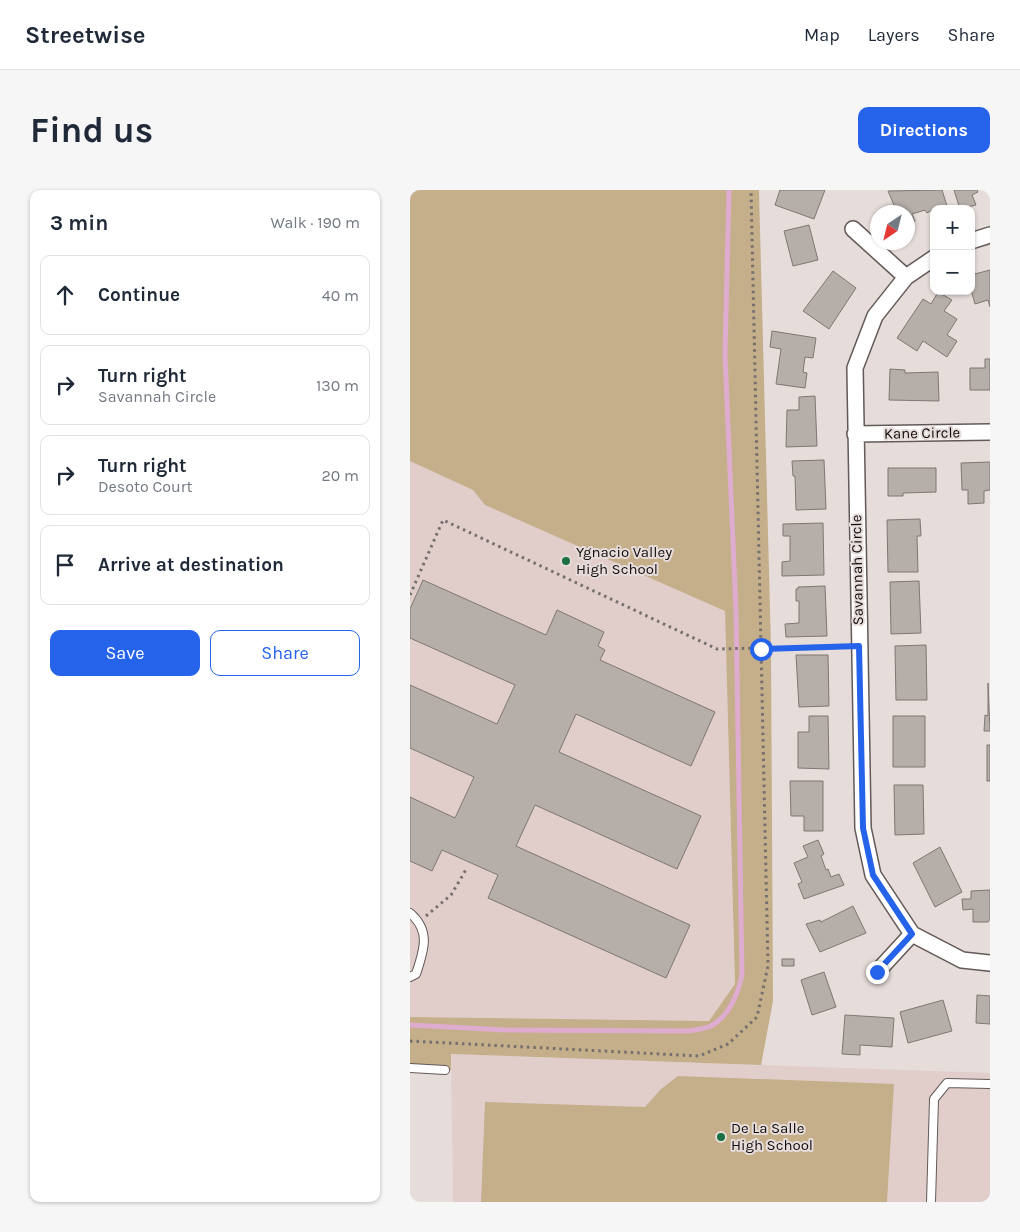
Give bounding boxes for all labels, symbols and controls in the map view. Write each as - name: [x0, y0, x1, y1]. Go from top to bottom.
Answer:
- text: Streetwise: [25, 21, 146, 49]
- text: Map: [804, 24, 840, 46]
- text: Layers: [868, 24, 920, 46]
- text: Share: [948, 24, 995, 46]
- button: Directions: [858, 107, 990, 153]
- text: Find us: [30, 110, 153, 151]
- north arrow: [870, 205, 915, 250]
- map controls: [930, 205, 975, 295]
- button: +: [930, 205, 975, 250]
- text: 3 min: [50, 211, 108, 235]
- text: Walk · 190 m: [271, 213, 360, 232]
- button: −: [930, 250, 975, 295]
- icon: ahead: [51, 281, 79, 309]
- text: Continue: [98, 284, 180, 306]
- text: 40 m: [322, 286, 359, 305]
- text: Turn right: [98, 365, 187, 387]
- icon: right: [51, 371, 79, 399]
- text: 130 m: [316, 376, 359, 395]
- text: Savannah Circle: [98, 387, 216, 406]
- street label: Kane Circle: [884, 423, 960, 443]
- text: Turn right: [98, 455, 187, 477]
- icon: right: [51, 461, 79, 489]
- text: 20 m: [321, 466, 359, 485]
- text: Desoto Court: [98, 477, 193, 496]
- street label: Savannah Circle: [847, 514, 867, 626]
- place label: Ygnacio Valley High School: [576, 543, 672, 578]
- icon: arrive: [51, 551, 79, 579]
- text: Arrive at destination: [98, 554, 284, 576]
- marker: Ygnacio Valley High School: [560, 555, 572, 567]
- button: Save: [50, 630, 200, 676]
- button: Share: [210, 630, 360, 676]
- route start: [750, 638, 773, 661]
- route end: [866, 961, 889, 984]
- place label: De La Salle High School: [731, 1119, 813, 1154]
- marker: De La Salle High School: [715, 1131, 727, 1143]

